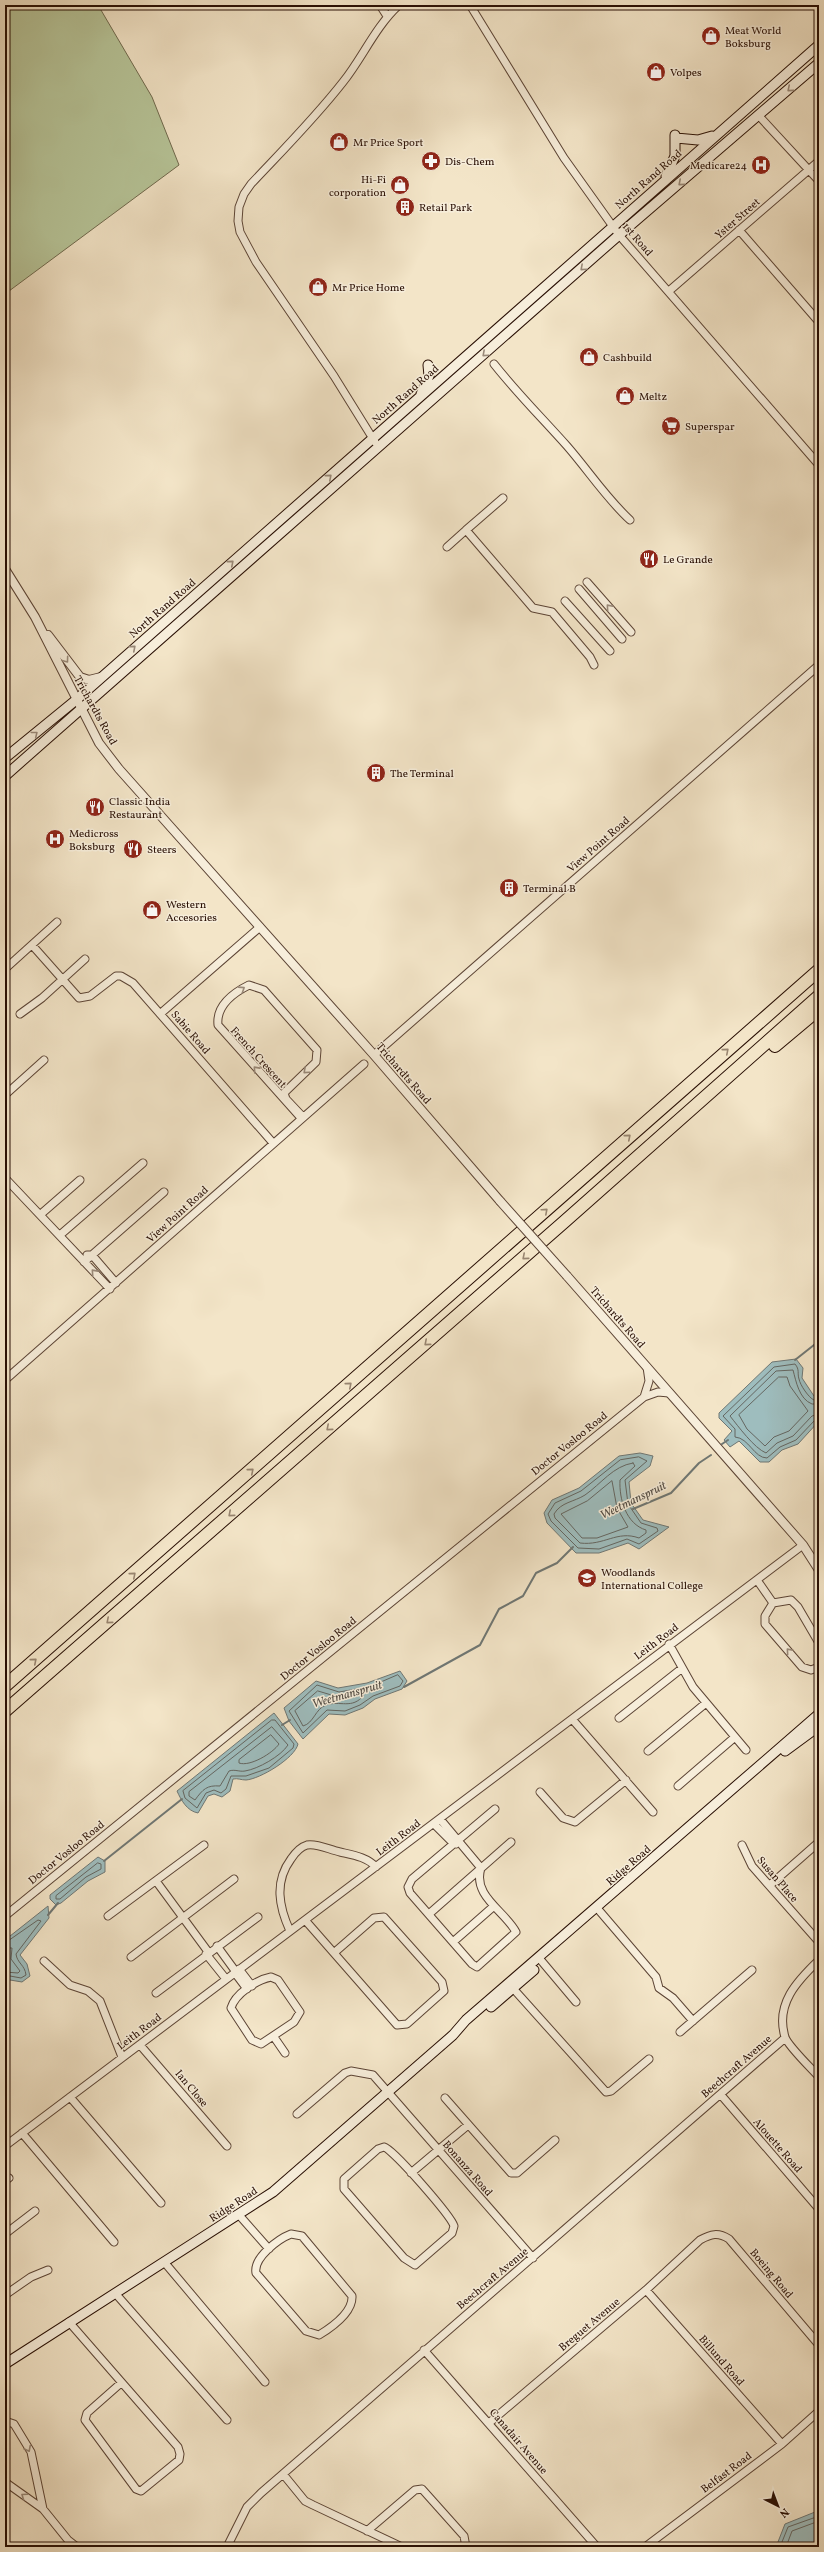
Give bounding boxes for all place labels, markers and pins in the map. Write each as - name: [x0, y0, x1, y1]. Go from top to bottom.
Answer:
- place label: Meat World Boksburg: [725, 24, 781, 52]
- shop icon: Meat World Boksburg: [700, 25, 722, 47]
- shop icon: Volpes: [645, 61, 667, 83]
- place label: Volpes: [670, 66, 702, 81]
- shop icon: Mr Price Sport: [328, 131, 350, 153]
- place label: Mr Price Sport: [353, 136, 424, 151]
- pharmacy icon: Dis-Chem: [420, 150, 442, 172]
- hospital icon: Medicare24: [750, 154, 772, 176]
- place label: Dis-Chem: [445, 155, 495, 170]
- place label: Medicare24: [690, 159, 747, 174]
- place label: Hi-Fi corporation: [329, 173, 386, 201]
- shop icon: Hi-Fi corporation: [389, 174, 411, 196]
- building icon: Retail Park: [394, 196, 416, 218]
- place label: Retail Park: [419, 201, 472, 216]
- shop icon: Mr Price Home: [307, 276, 329, 298]
- place label: Mr Price Home: [332, 281, 405, 296]
- shop icon: Cashbuild: [578, 346, 600, 368]
- place label: Cashbuild: [603, 351, 652, 366]
- shop icon: Meltz: [614, 385, 636, 407]
- place label: Meltz: [639, 390, 667, 405]
- supermarket icon: Superspar: [660, 415, 682, 437]
- place label: Superspar: [685, 420, 735, 435]
- restaurant icon: Le Grande: [638, 548, 660, 570]
- place label: Le Grande: [663, 553, 713, 568]
- building icon: The Terminal: [365, 762, 387, 784]
- place label: The Terminal: [390, 767, 454, 782]
- place label: Classic India Restaurant: [109, 795, 171, 823]
- restaurant icon: Classic India Restaurant: [84, 796, 106, 818]
- place label: Medicross Boksburg: [69, 827, 119, 855]
- hospital icon: Medicross Boksburg: [44, 828, 66, 850]
- restaurant icon: Steers: [122, 838, 144, 860]
- place label: Steers: [147, 843, 177, 858]
- building icon: Terminal B: [498, 877, 520, 899]
- place label: Terminal B: [523, 882, 576, 897]
- place label: Western Accesories: [166, 898, 217, 926]
- shop icon: Western Accesories: [141, 899, 163, 921]
- place label: Woodlands International College: [601, 1566, 703, 1594]
- school or university icon: Woodlands International College: [576, 1567, 598, 1589]

